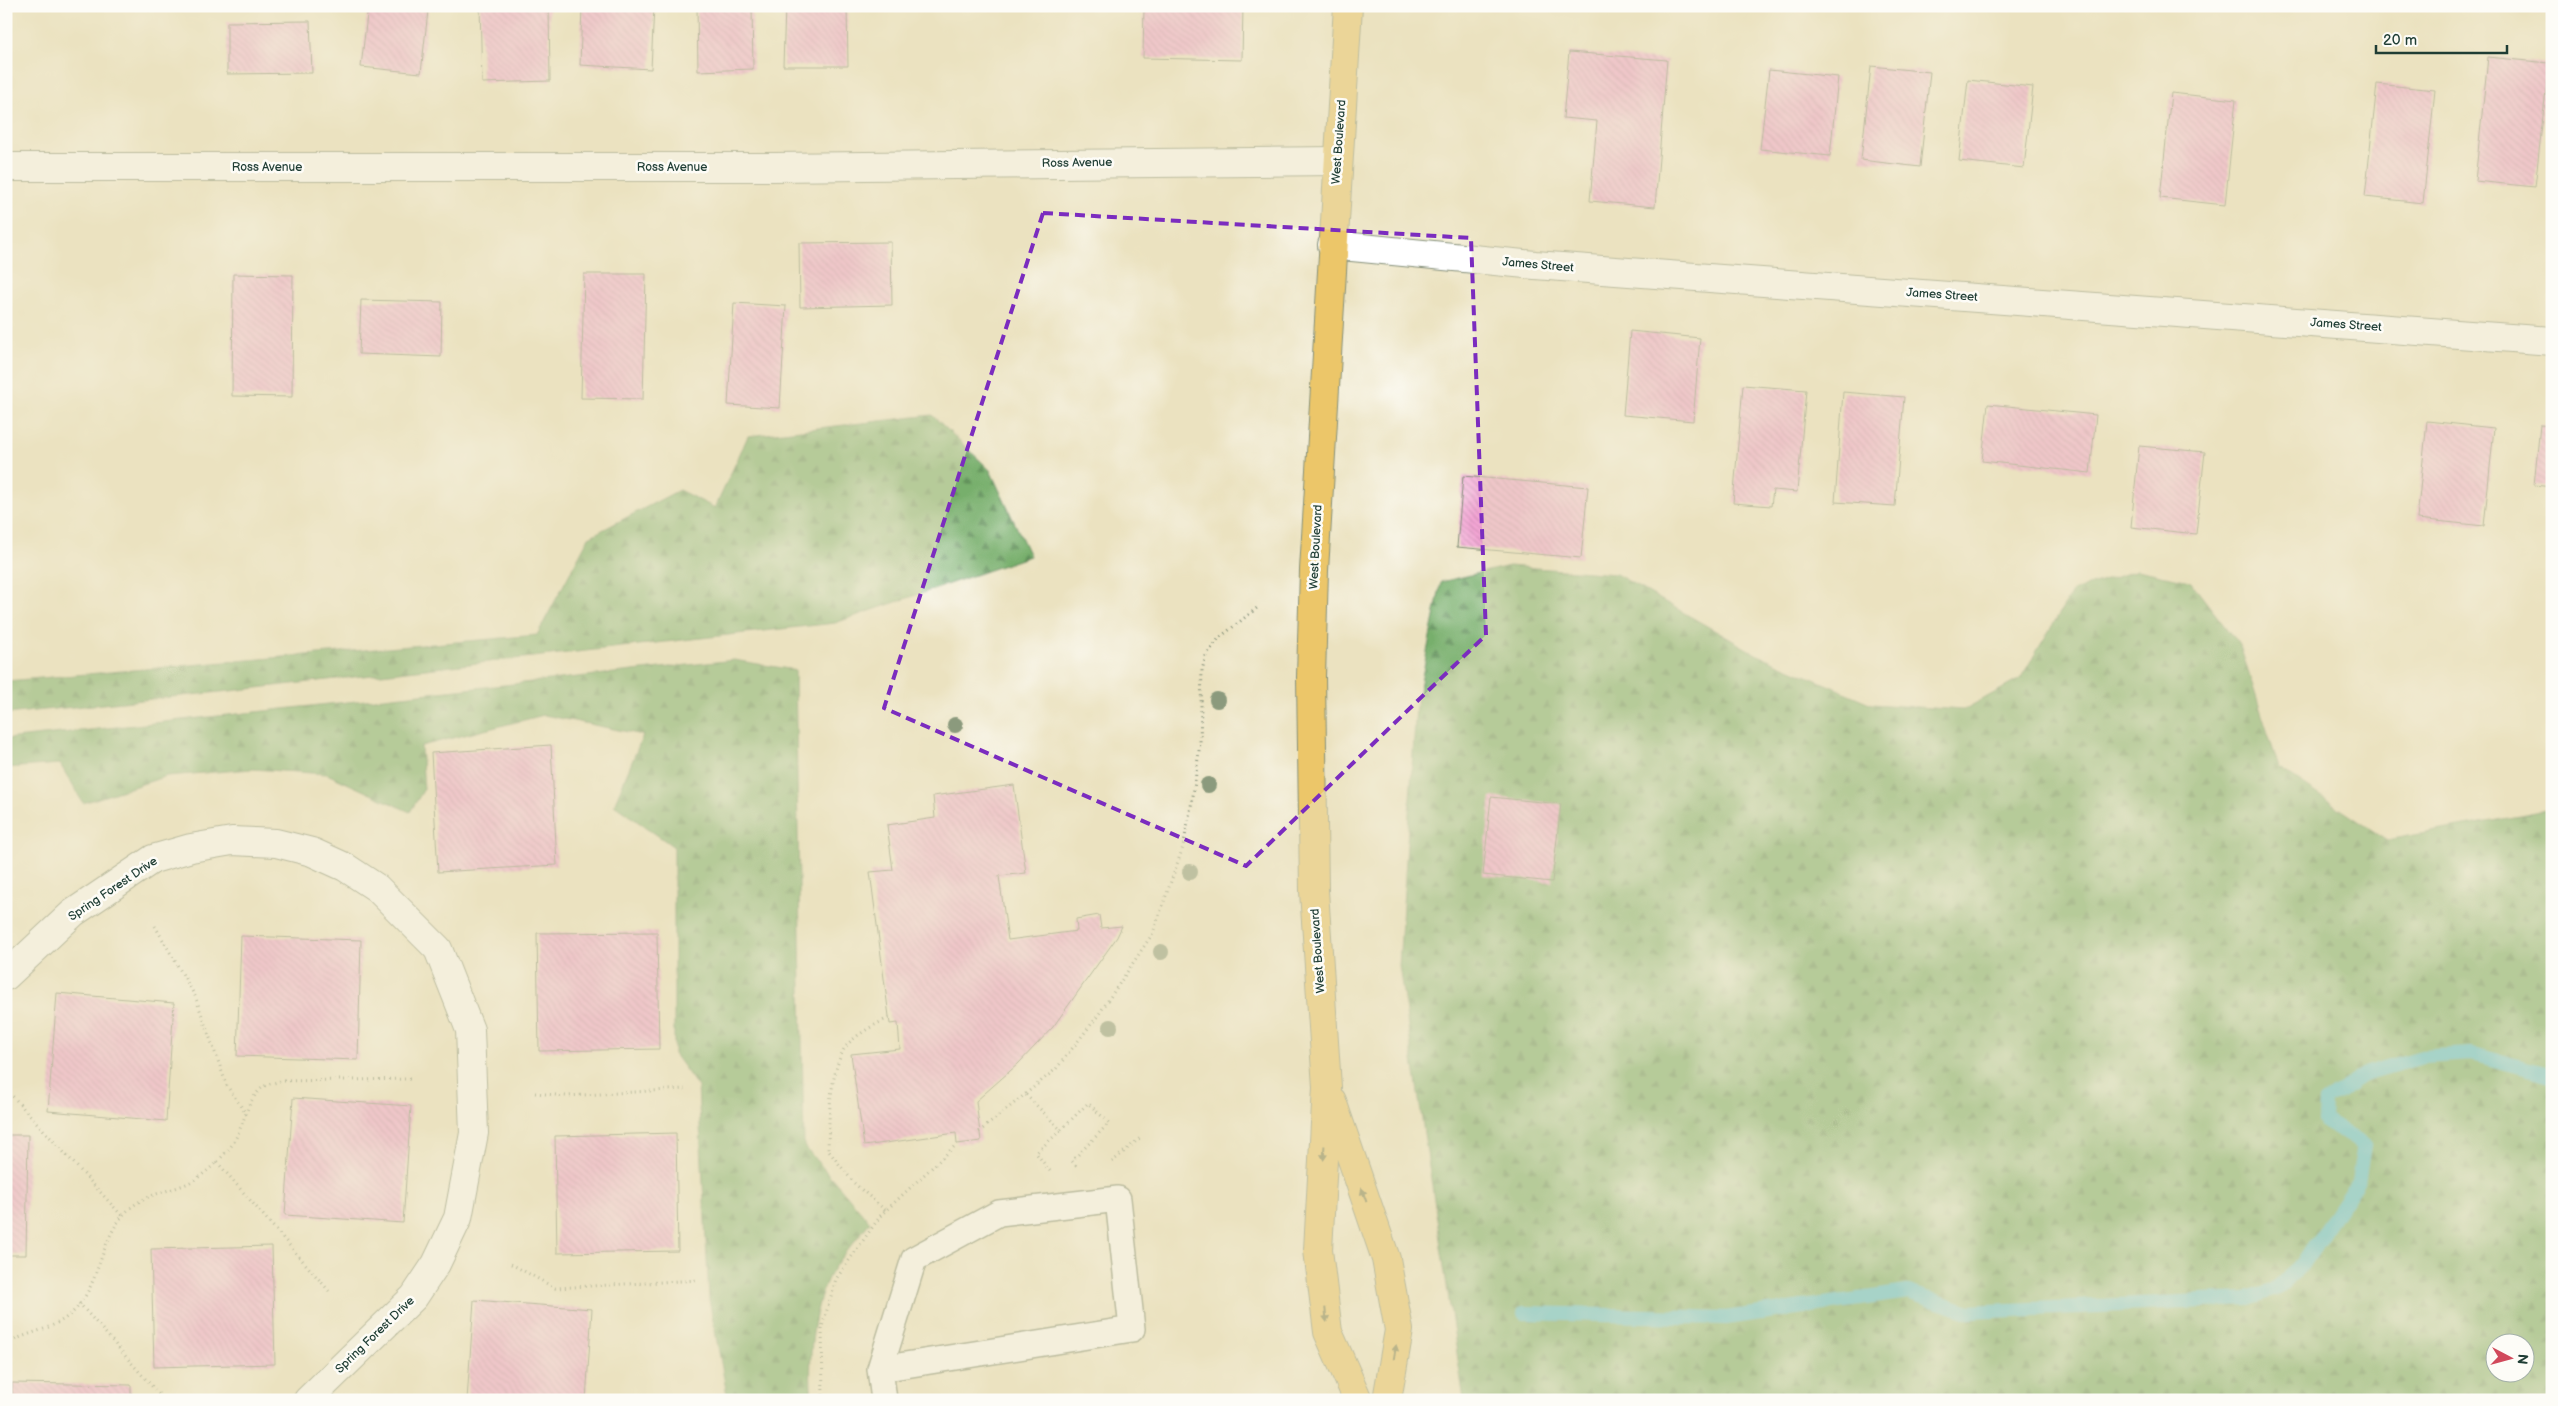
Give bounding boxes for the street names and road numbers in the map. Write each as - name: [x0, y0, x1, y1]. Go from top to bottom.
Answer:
- street label: West Boulevard: [1329, 99, 1349, 185]
- street label: Ross Avenue: [1041, 155, 1113, 171]
- street label: Ross Avenue: [232, 160, 302, 175]
- street label: Ross Avenue: [637, 160, 707, 175]
- street label: James Street: [1502, 254, 1575, 276]
- street label: James Street: [1906, 285, 1979, 305]
- street label: James Street: [2310, 315, 2383, 335]
- street label: West Boulevard: [1306, 504, 1326, 590]
- street label: Spring Forest Drive: [66, 854, 160, 924]
- street label: West Boulevard: [1308, 908, 1328, 994]
- street label: Spring Forest Drive: [332, 1293, 418, 1377]

